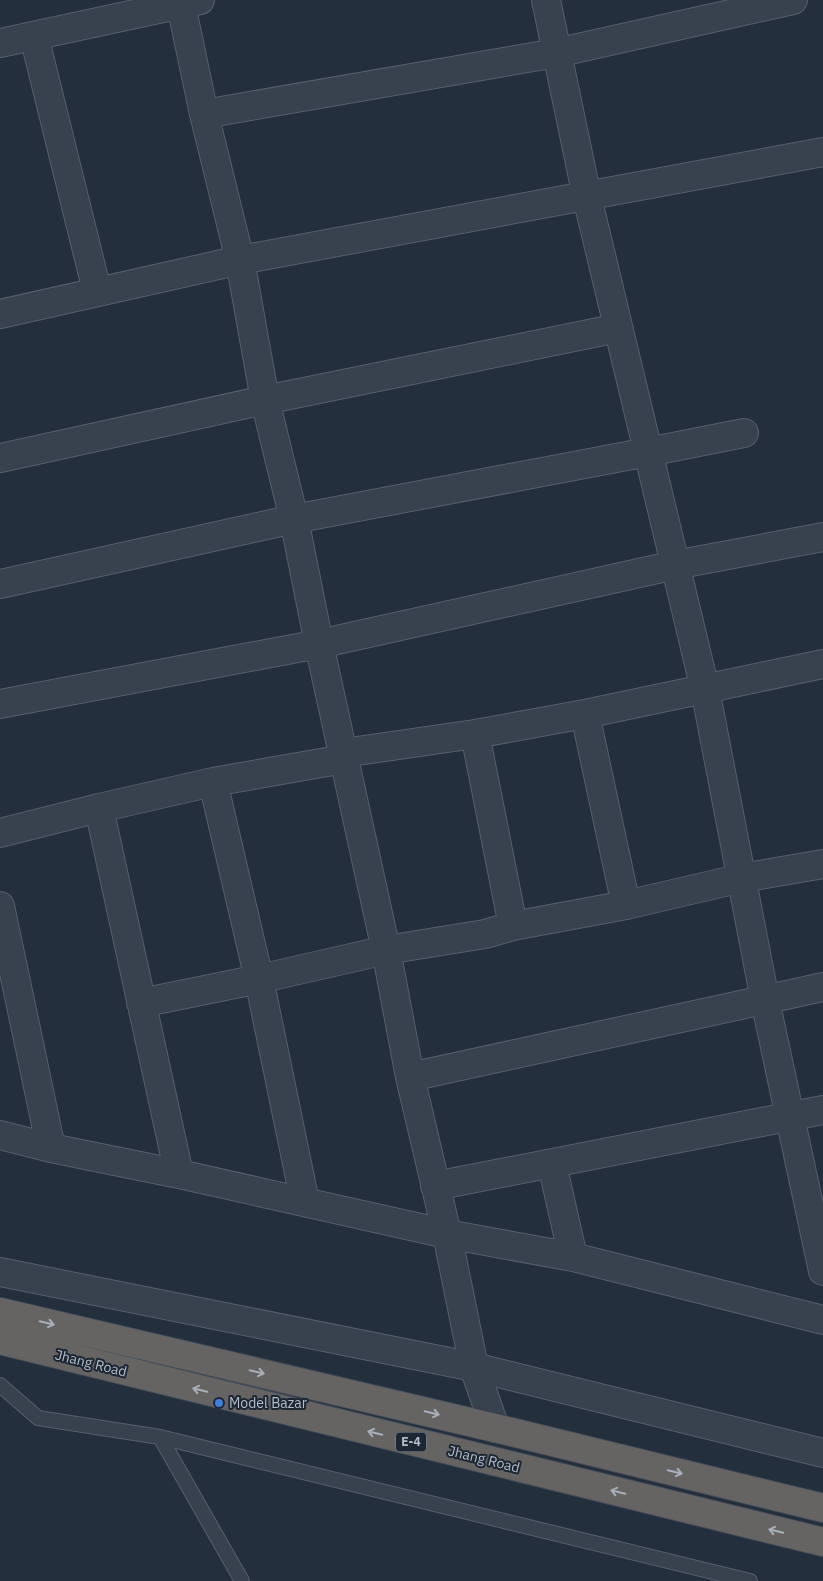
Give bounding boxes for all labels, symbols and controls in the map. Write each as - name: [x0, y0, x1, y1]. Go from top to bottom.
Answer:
- one-way arrow: [39, 1319, 55, 1328]
- street label: Jhang Road: [53, 1345, 129, 1381]
- one-way arrow: [248, 1368, 264, 1377]
- one-way arrow: [193, 1385, 209, 1394]
- place label: Model Bazar: [229, 1394, 307, 1412]
- marker: Model Bazar: [213, 1397, 225, 1409]
- one-way arrow: [423, 1409, 439, 1418]
- one-way arrow: [368, 1427, 384, 1437]
- road number: E-4: [396, 1432, 426, 1451]
- street label: Jhang Road: [446, 1441, 522, 1477]
- one-way arrow: [666, 1468, 682, 1477]
- one-way arrow: [610, 1487, 626, 1496]
- one-way arrow: [768, 1526, 784, 1535]

